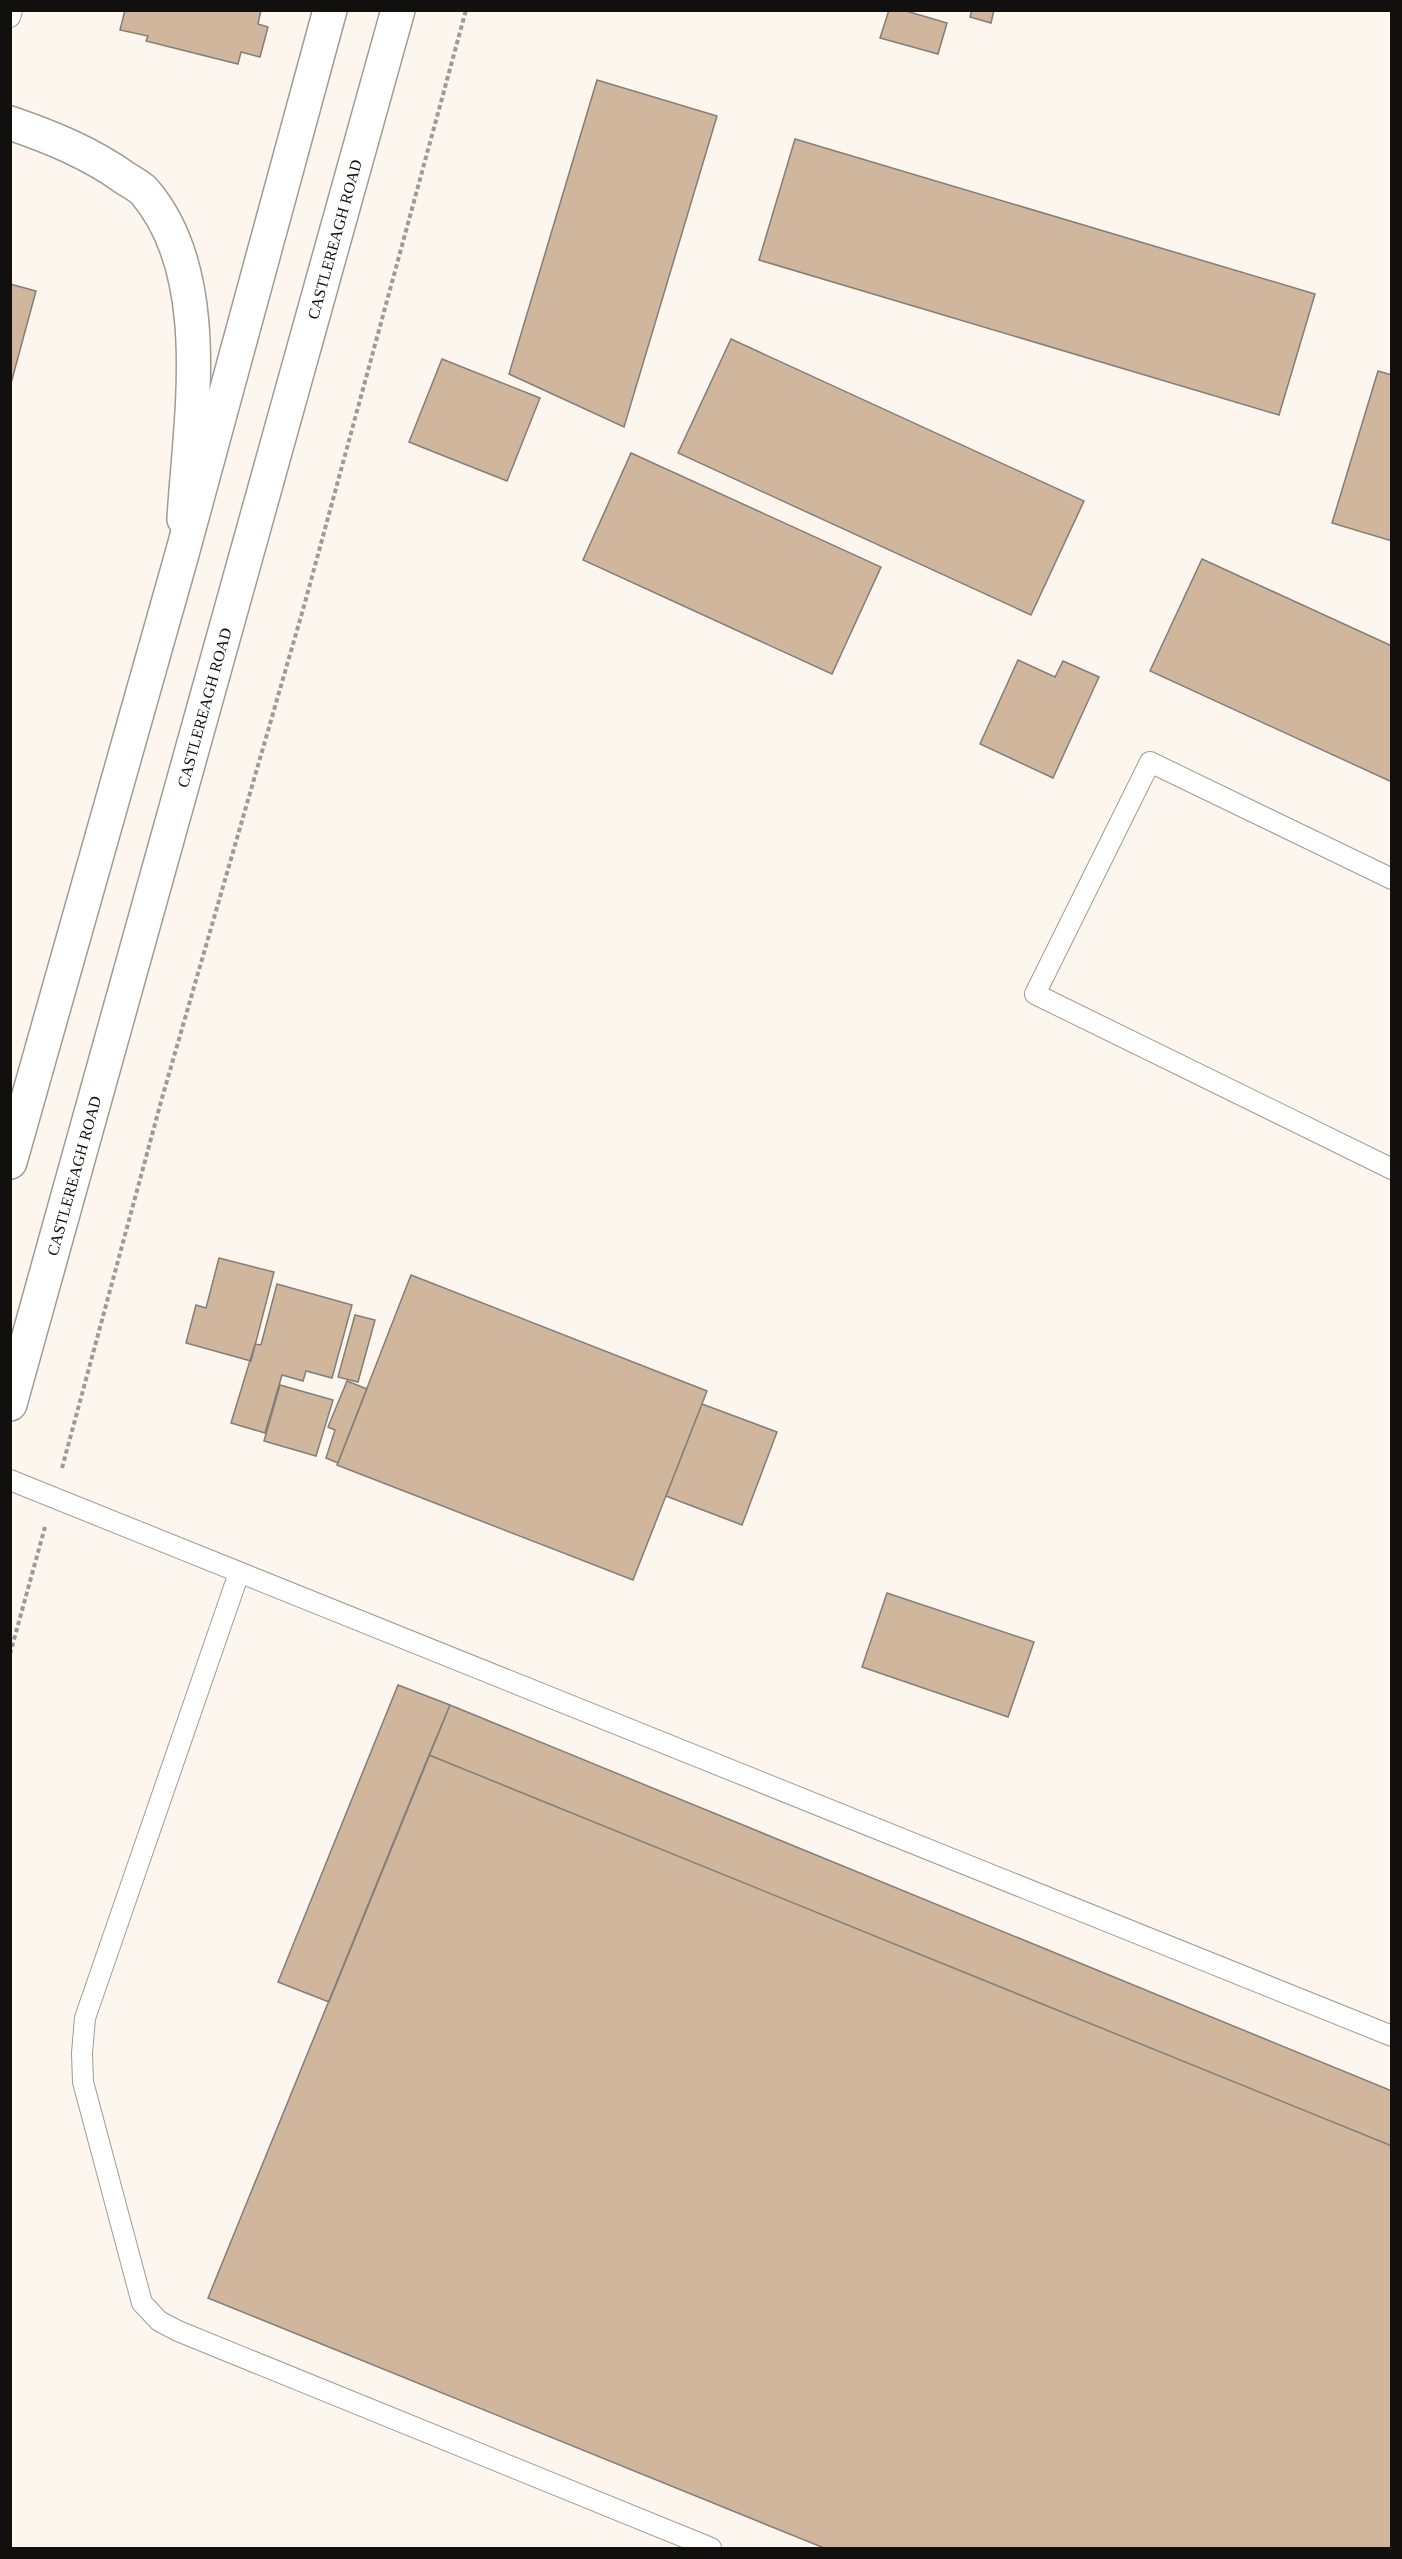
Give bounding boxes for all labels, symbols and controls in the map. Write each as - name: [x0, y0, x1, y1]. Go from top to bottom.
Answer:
- street label: CASTLEREAGH ROAD: [304, 158, 365, 321]
- street label: CASTLEREAGH ROAD: [174, 626, 235, 789]
- street label: CASTLEREAGH ROAD: [44, 1094, 104, 1258]

